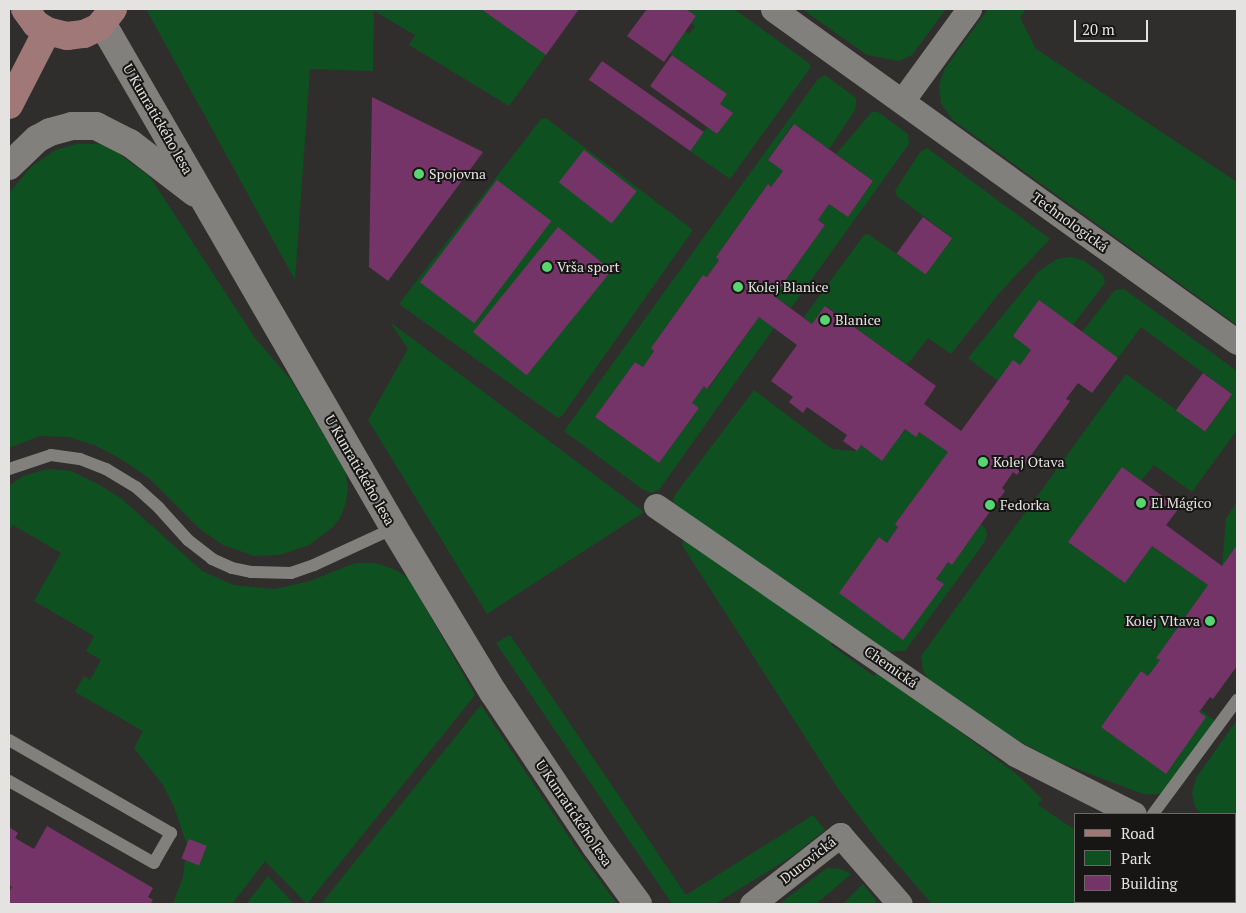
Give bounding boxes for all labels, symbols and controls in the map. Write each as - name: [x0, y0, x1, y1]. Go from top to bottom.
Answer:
- scale bar: [1076, 10, 1150, 42]
- text: 20 m: [1082, 19, 1115, 39]
- street label: U Kunratického lesa: [120, 61, 196, 177]
- place label: Spojovna: [429, 166, 486, 182]
- marker: Spojovna: [413, 168, 425, 180]
- street label: Technologická: [1029, 189, 1111, 255]
- place label: Vrša sport: [557, 259, 620, 275]
- marker: Vrša sport: [541, 261, 553, 273]
- place label: Kolej Blanice: [748, 279, 829, 295]
- marker: Kolej Blanice: [732, 281, 744, 293]
- place label: Blanice: [835, 312, 881, 328]
- marker: Blanice: [819, 314, 831, 326]
- street label: U Kunratického lesa: [322, 412, 398, 528]
- place label: Kolej Otava: [993, 454, 1065, 470]
- marker: Kolej Otava: [977, 456, 989, 468]
- place label: El Mágico: [1151, 495, 1212, 511]
- place label: Fedorka: [1000, 497, 1050, 513]
- marker: El Mágico: [1135, 497, 1147, 509]
- marker: Fedorka: [984, 499, 996, 511]
- place label: Kolej Vltava: [1125, 613, 1200, 629]
- marker: Kolej Vltava: [1204, 615, 1216, 627]
- street label: Chemická: [861, 643, 921, 691]
- street label: U Kunratického lesa: [532, 757, 616, 869]
- legend: [1074, 813, 1236, 903]
- text: Road: [1121, 823, 1154, 843]
- street label: Dunovická: [777, 833, 839, 887]
- text: Park: [1121, 848, 1151, 868]
- text: Building: [1121, 873, 1178, 893]

